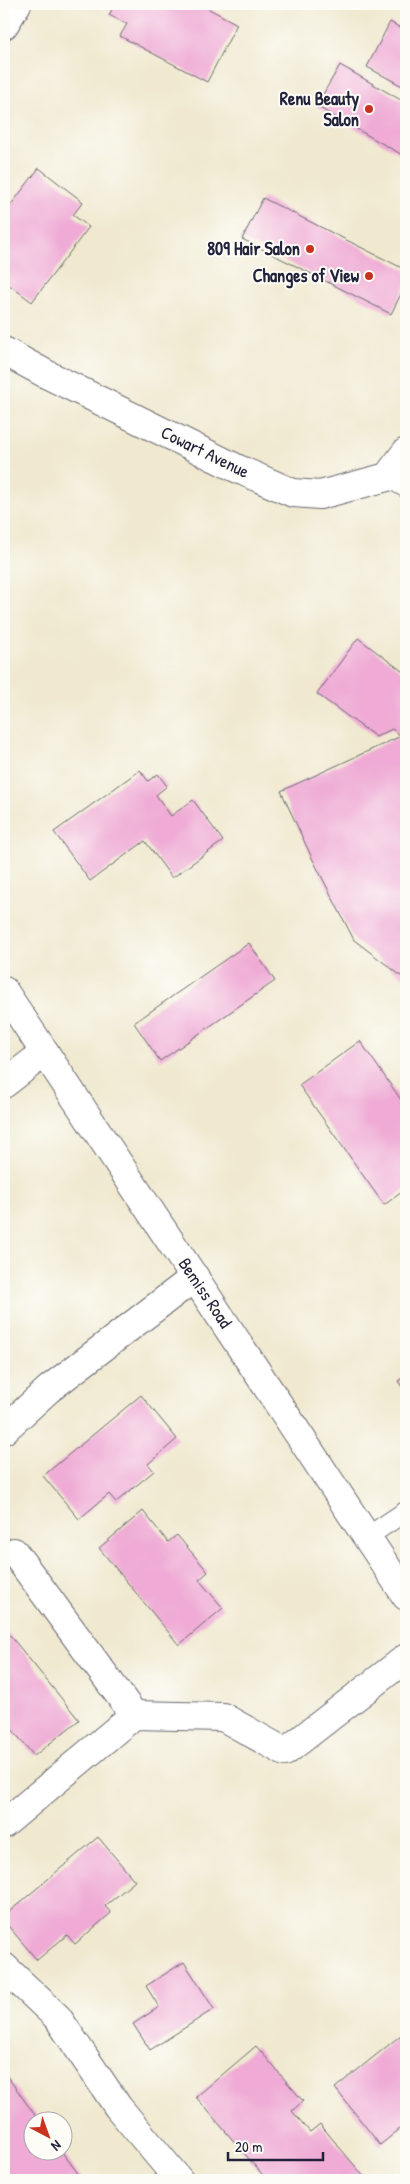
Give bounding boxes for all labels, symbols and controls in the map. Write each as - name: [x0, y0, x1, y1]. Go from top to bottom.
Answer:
- place label: Renu Beauty Salon: [280, 86, 359, 132]
- marker: Renu Beauty Salon: [363, 103, 375, 115]
- place label: 809 Hair Salon: [207, 236, 300, 261]
- marker: 809 Hair Salon: [304, 243, 316, 255]
- place label: Changes of View: [253, 263, 360, 289]
- marker: Changes of View: [363, 270, 375, 282]
- street label: Cowart Avenue: [157, 419, 254, 484]
- street label: Bemiss Road: [173, 1253, 238, 1333]
- north arrow: [22, 2112, 72, 2162]
- scale bar: [228, 2129, 322, 2161]
- text: 20 m: [235, 2136, 262, 2157]
- text: N: [47, 2137, 66, 2156]

